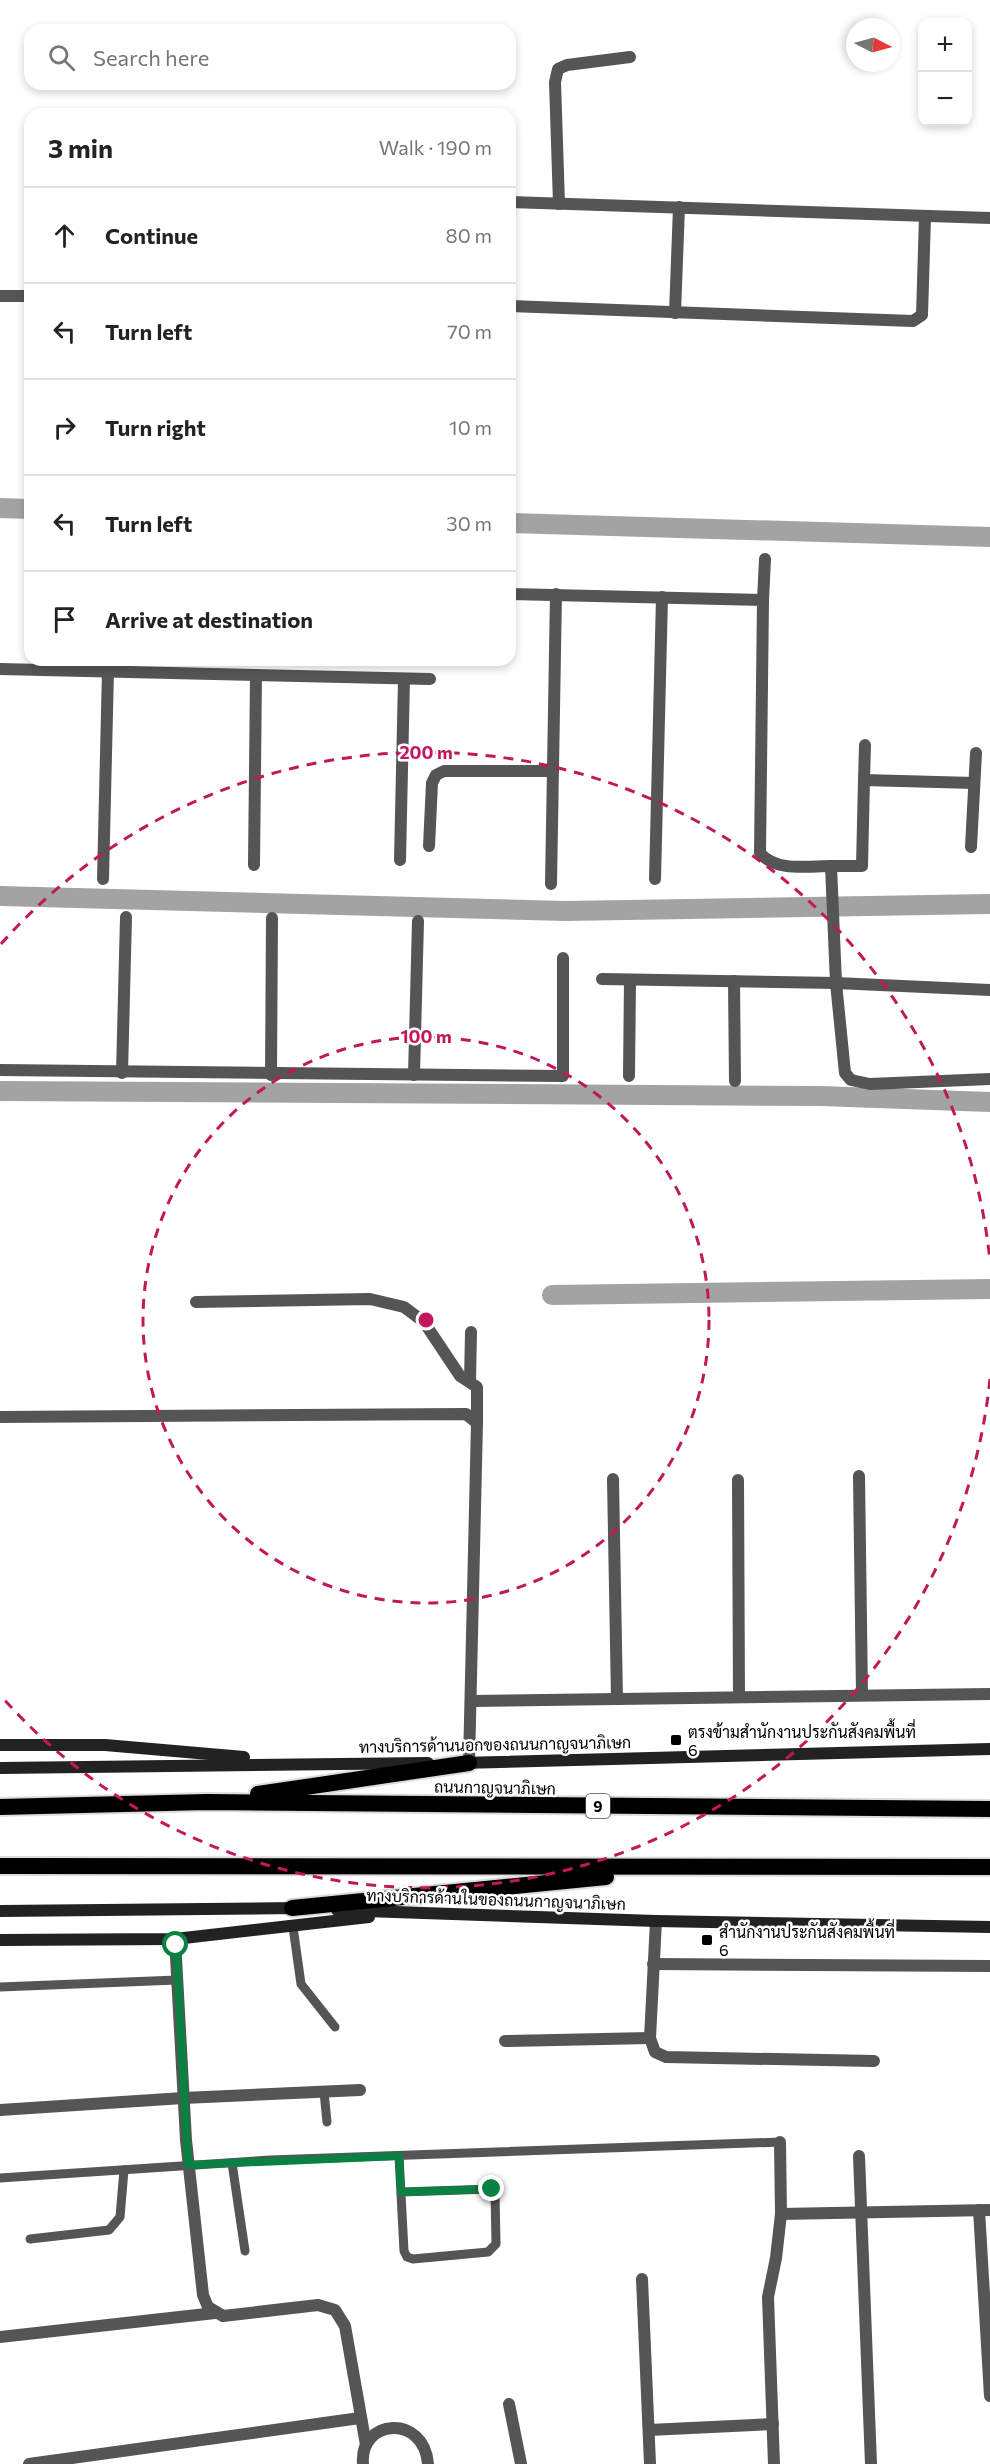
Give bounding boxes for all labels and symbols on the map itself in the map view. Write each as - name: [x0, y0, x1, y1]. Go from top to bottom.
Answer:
- north arrow: [846, 18, 900, 72]
- text: 200 m: [399, 741, 453, 763]
- text: 100 m: [400, 1025, 452, 1047]
- centre of rings: [416, 1310, 436, 1330]
- place label: ตรงข้ามสำนักงานประกันสังคมพื้นที่ 6: [688, 1718, 916, 1759]
- street label: ทางบริการด้านนอกของถนนกาญจนาภิเษก: [359, 1732, 631, 1757]
- marker: ตรงข้ามสำนักงานประกันสังคมพื้นที่ 6: [669, 1733, 683, 1747]
- street label: ถนนกาญจนาภิเษก: [434, 1776, 556, 1799]
- road number: 9: [586, 1794, 610, 1818]
- street label: ทางบริการด้านในของถนนกาญจนาภิเษก: [366, 1884, 626, 1914]
- place label: สำนักงานประกันสังคมพื้นที่ 6: [719, 1918, 895, 1959]
- route start: [162, 1931, 188, 1957]
- marker: สำนักงานประกันสังคมพื้นที่ 6: [700, 1933, 714, 1947]
- route end: [478, 2175, 504, 2201]

